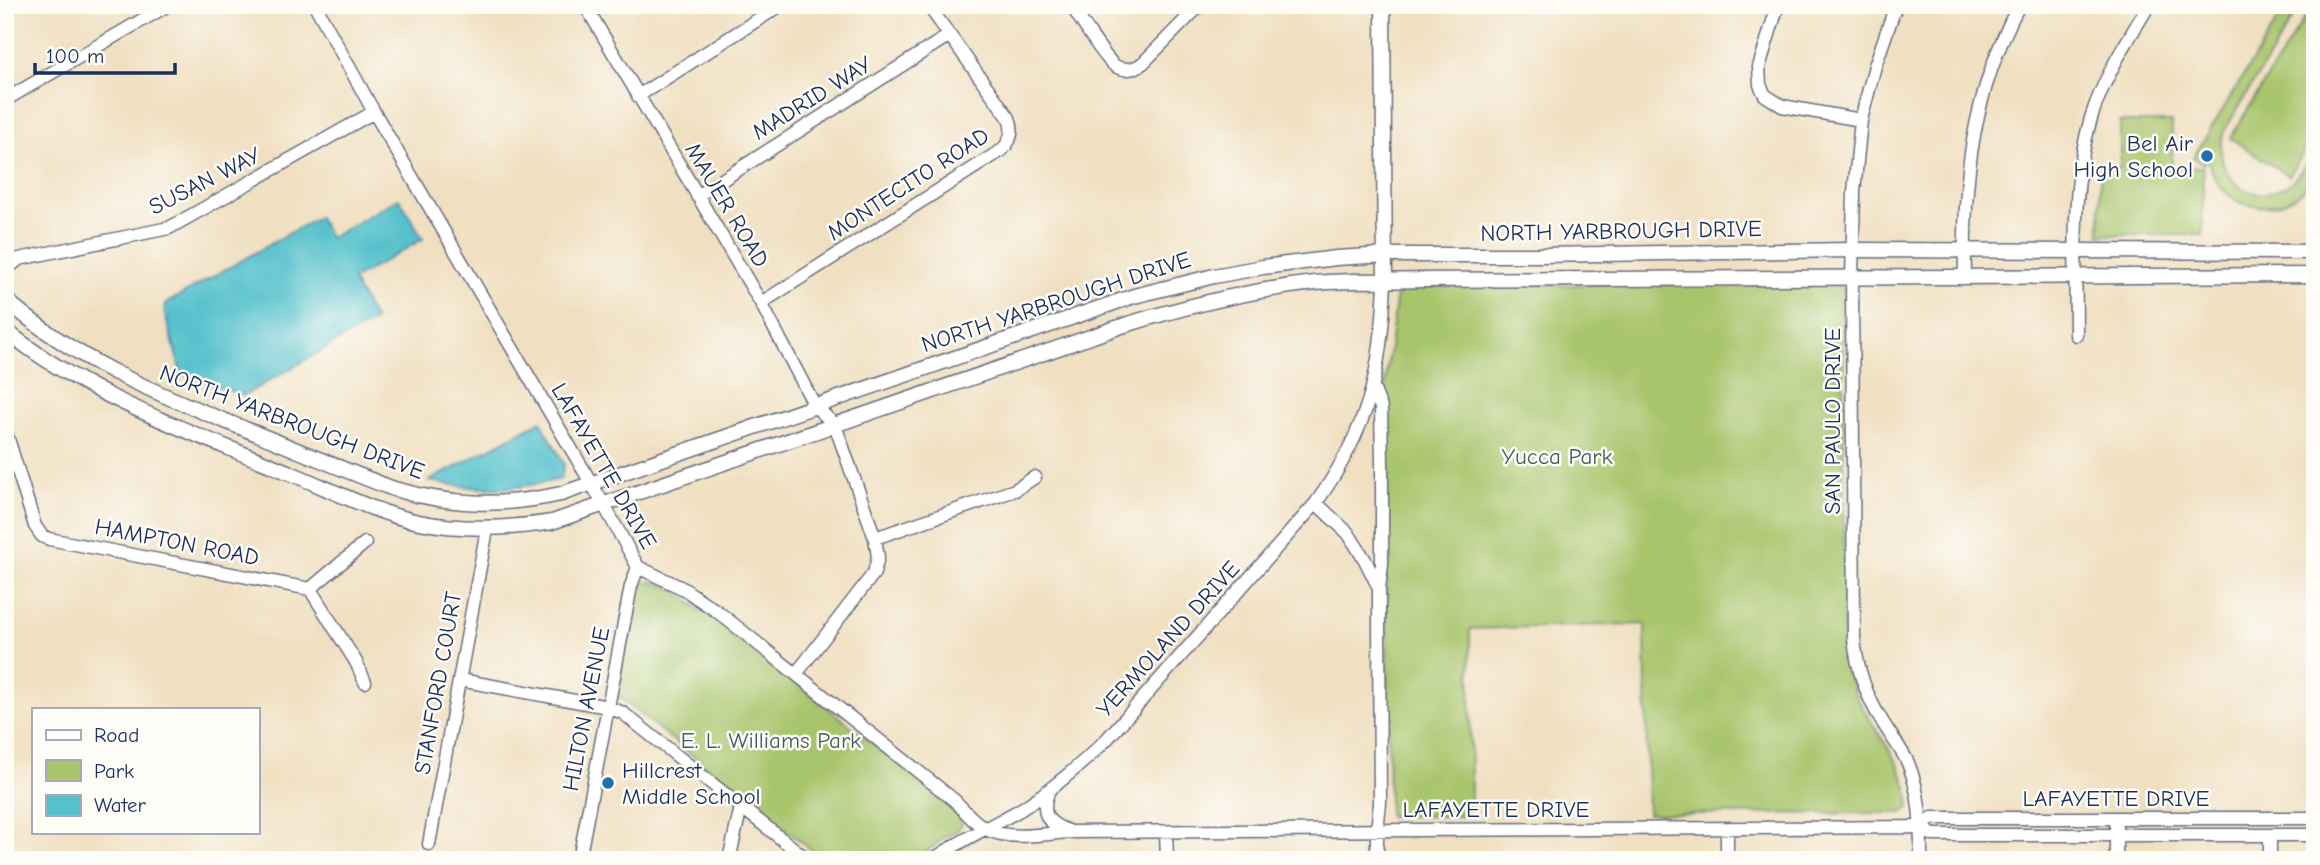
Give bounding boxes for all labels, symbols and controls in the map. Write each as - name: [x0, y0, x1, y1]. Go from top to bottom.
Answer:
- scale bar: [35, 32, 175, 76]
- text: 100 m: [46, 44, 104, 68]
- street label: MADRID WAY: [747, 50, 877, 146]
- street label: MONTECITO ROAD: [822, 122, 994, 246]
- place label: Bel Air High School: [2073, 130, 2194, 183]
- street label: MAUER ROAD: [679, 138, 775, 272]
- street label: SUSAN WAY: [145, 141, 266, 221]
- marker: Bel Air High School: [2199, 148, 2215, 164]
- street label: NORTH YARBROUGH DRIVE: [1480, 215, 1762, 247]
- street label: NORTH YARBROUGH DRIVE: [918, 246, 1194, 358]
- street label: SAN PAULO DRIVE: [1819, 328, 1846, 514]
- street label: NORTH YARBROUGH DRIVE: [156, 359, 428, 485]
- street label: LAFAYETTE DRIVE: [546, 378, 662, 554]
- park label: Yucca Park: [1501, 443, 1613, 470]
- street label: HAMPTON ROAD: [93, 513, 261, 571]
- street label: YERMOLAND DRIVE: [1091, 555, 1245, 723]
- street label: STANFORD COURT: [409, 590, 467, 776]
- street label: HILTON AVENUE: [557, 624, 615, 793]
- legend: [32, 708, 259, 834]
- text: Road: [94, 723, 139, 747]
- park label: E. L. Williams Park: [681, 727, 861, 754]
- place label: Hillcrest Middle School: [622, 757, 761, 810]
- text: Park: [94, 759, 134, 783]
- marker: Hillcrest Middle School: [600, 775, 616, 791]
- street label: LAFAYETTE DRIVE: [2023, 785, 2210, 812]
- text: Water: [94, 793, 147, 817]
- street label: LAFAYETTE DRIVE: [1403, 796, 1590, 823]

